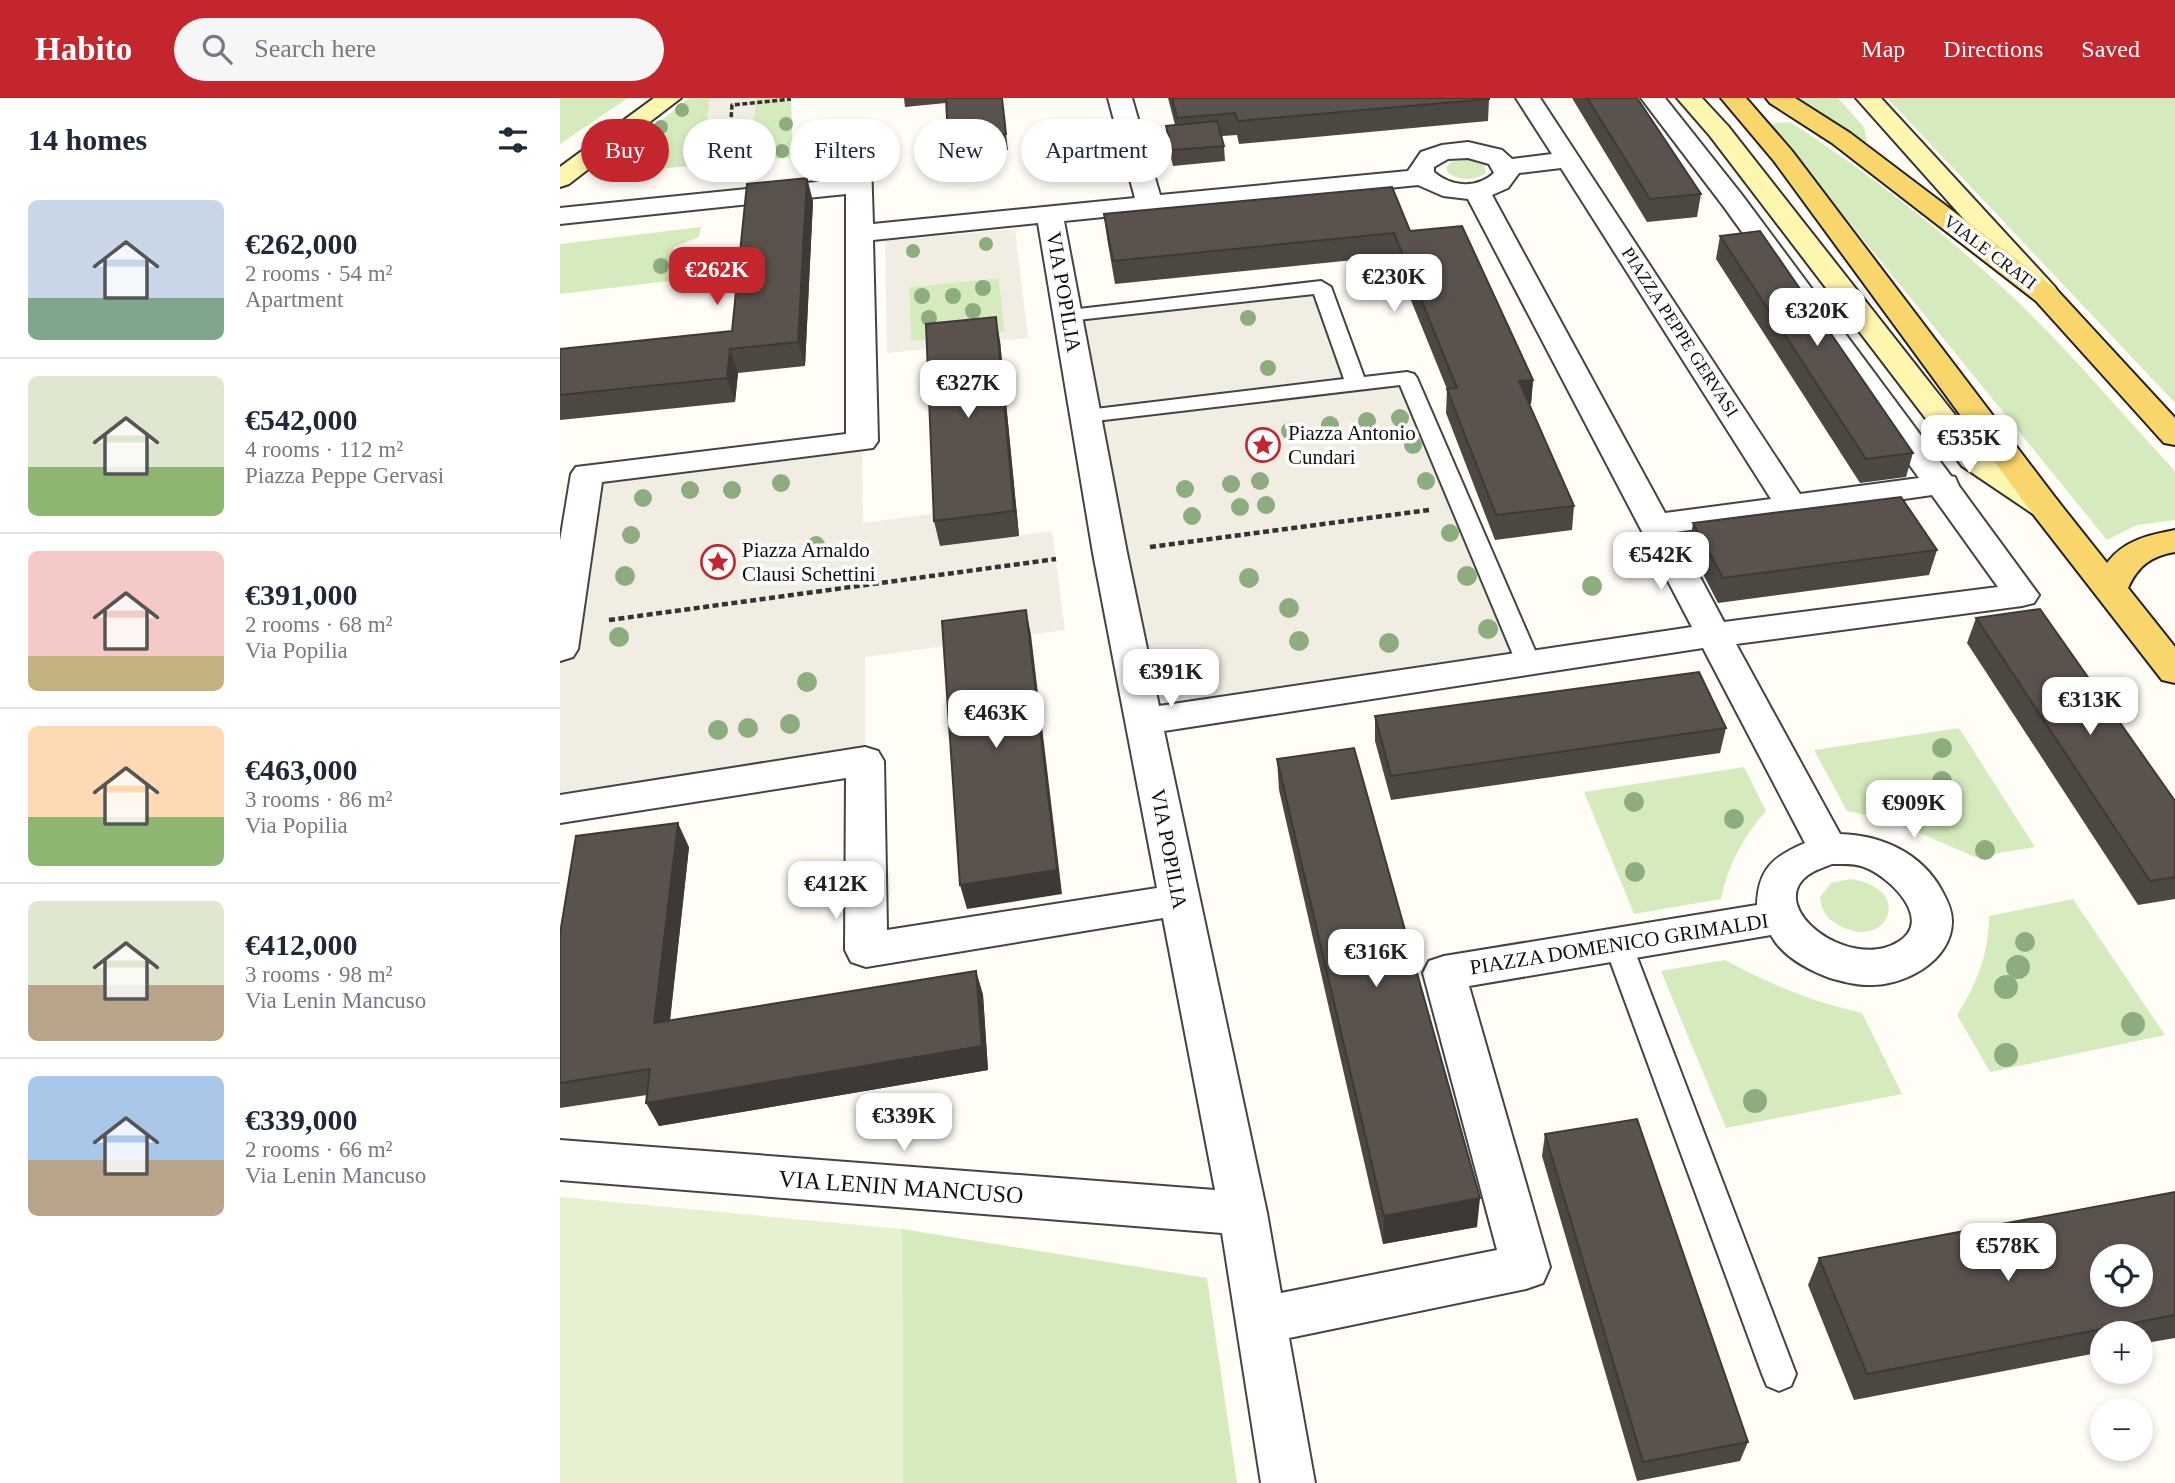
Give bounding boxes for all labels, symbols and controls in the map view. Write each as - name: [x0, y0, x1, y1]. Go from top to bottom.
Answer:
- search box: [174, 18, 664, 81]
- icon: search: [198, 30, 236, 68]
- text: Habito: [35, 31, 132, 67]
- text: Search here: [254, 34, 376, 63]
- text: Map: [1861, 36, 1905, 62]
- text: Directions: [1943, 36, 2043, 62]
- text: Saved: [2081, 36, 2140, 62]
- chip: Buy: [581, 119, 669, 182]
- chip: Rent: [683, 119, 776, 182]
- chip: Filters: [790, 119, 900, 182]
- chip: New: [914, 119, 1007, 182]
- chip: Apartment: [1021, 119, 1172, 182]
- icon: filters: [494, 121, 532, 159]
- text: 14 homes: [28, 123, 147, 156]
- street label: VIALE CRATI: [1940, 211, 2040, 293]
- text: €262,000: [245, 227, 358, 260]
- icon: home: [84, 228, 168, 312]
- street label: VIA POPILIA: [1042, 230, 1087, 355]
- street label: PIAZZA PEPPE GERVASI: [1618, 243, 1742, 421]
- pin: €262K: [668, 248, 766, 307]
- pin: €230K: [1345, 254, 1443, 314]
- text: €262K: [685, 257, 749, 282]
- text: 2 rooms · 54 m²: [245, 261, 392, 286]
- text: €230K: [1362, 264, 1426, 289]
- text: Apartment: [245, 287, 343, 312]
- pin: €320K: [1768, 288, 1866, 348]
- text: €320K: [1785, 298, 1849, 323]
- pin: €327K: [919, 360, 1017, 420]
- text: €327K: [936, 370, 1000, 395]
- text: €542,000: [245, 403, 358, 436]
- icon: home: [84, 404, 168, 488]
- pin: €535K: [1920, 416, 2018, 475]
- place label: Piazza Antonio Cundari: [1288, 421, 1416, 469]
- text: €535K: [1937, 425, 2001, 450]
- place icon: Piazza Antonio Cundari: [1244, 426, 1282, 464]
- text: 4 rooms · 112 m²: [245, 437, 403, 462]
- text: Piazza Peppe Gervasi: [245, 463, 444, 488]
- pin: €542K: [1612, 532, 1710, 592]
- place label: Piazza Arnaldo Clausi Schettini: [742, 538, 876, 586]
- text: €542K: [1629, 542, 1693, 567]
- place icon: Piazza Arnaldo Clausi Schettini: [699, 543, 737, 581]
- text: €391,000: [245, 578, 358, 611]
- icon: home: [84, 579, 168, 663]
- text: 2 rooms · 68 m²: [245, 612, 392, 637]
- text: Via Popilia: [245, 638, 348, 663]
- pin: €391K: [1122, 650, 1220, 709]
- text: €391K: [1139, 659, 1203, 684]
- pin: €313K: [2041, 678, 2139, 737]
- text: €313K: [2058, 687, 2122, 712]
- pin: €463K: [947, 690, 1045, 750]
- text: €463K: [964, 700, 1028, 725]
- text: €463,000: [245, 753, 358, 786]
- icon: home: [84, 754, 168, 838]
- pin: €909K: [1865, 780, 1963, 840]
- text: 3 rooms · 86 m²: [245, 787, 392, 812]
- street label: VIA POPILIA: [1146, 787, 1193, 912]
- text: €909K: [1882, 790, 1946, 815]
- text: Via Popilia: [245, 813, 348, 838]
- pin: €412K: [787, 862, 885, 921]
- text: €412K: [804, 871, 868, 896]
- street label: PIAZZA DOMENICO GRIMALDI: [1468, 909, 1770, 979]
- text: €412,000: [245, 928, 358, 961]
- icon: home: [84, 929, 168, 1013]
- pin: €316K: [1327, 930, 1425, 989]
- text: €316K: [1344, 939, 1408, 964]
- text: 3 rooms · 98 m²: [245, 962, 392, 987]
- text: Via Lenin Mancuso: [245, 988, 426, 1013]
- pin: €339K: [855, 1094, 953, 1153]
- text: €339,000: [245, 1103, 358, 1136]
- text: €339K: [872, 1103, 936, 1128]
- icon: home: [84, 1104, 168, 1188]
- text: 2 rooms · 66 m²: [245, 1137, 392, 1162]
- text: Via Lenin Mancuso: [245, 1163, 426, 1188]
- street label: VIA LENIN MANCUSO: [778, 1165, 1024, 1209]
- pin: €578K: [1959, 1224, 2057, 1283]
- text: €578K: [1976, 1233, 2040, 1258]
- map controls: [2090, 1244, 2153, 1461]
- button: locate: [2090, 1244, 2153, 1307]
- button: +: [2090, 1321, 2153, 1384]
- button: −: [2090, 1398, 2153, 1461]

